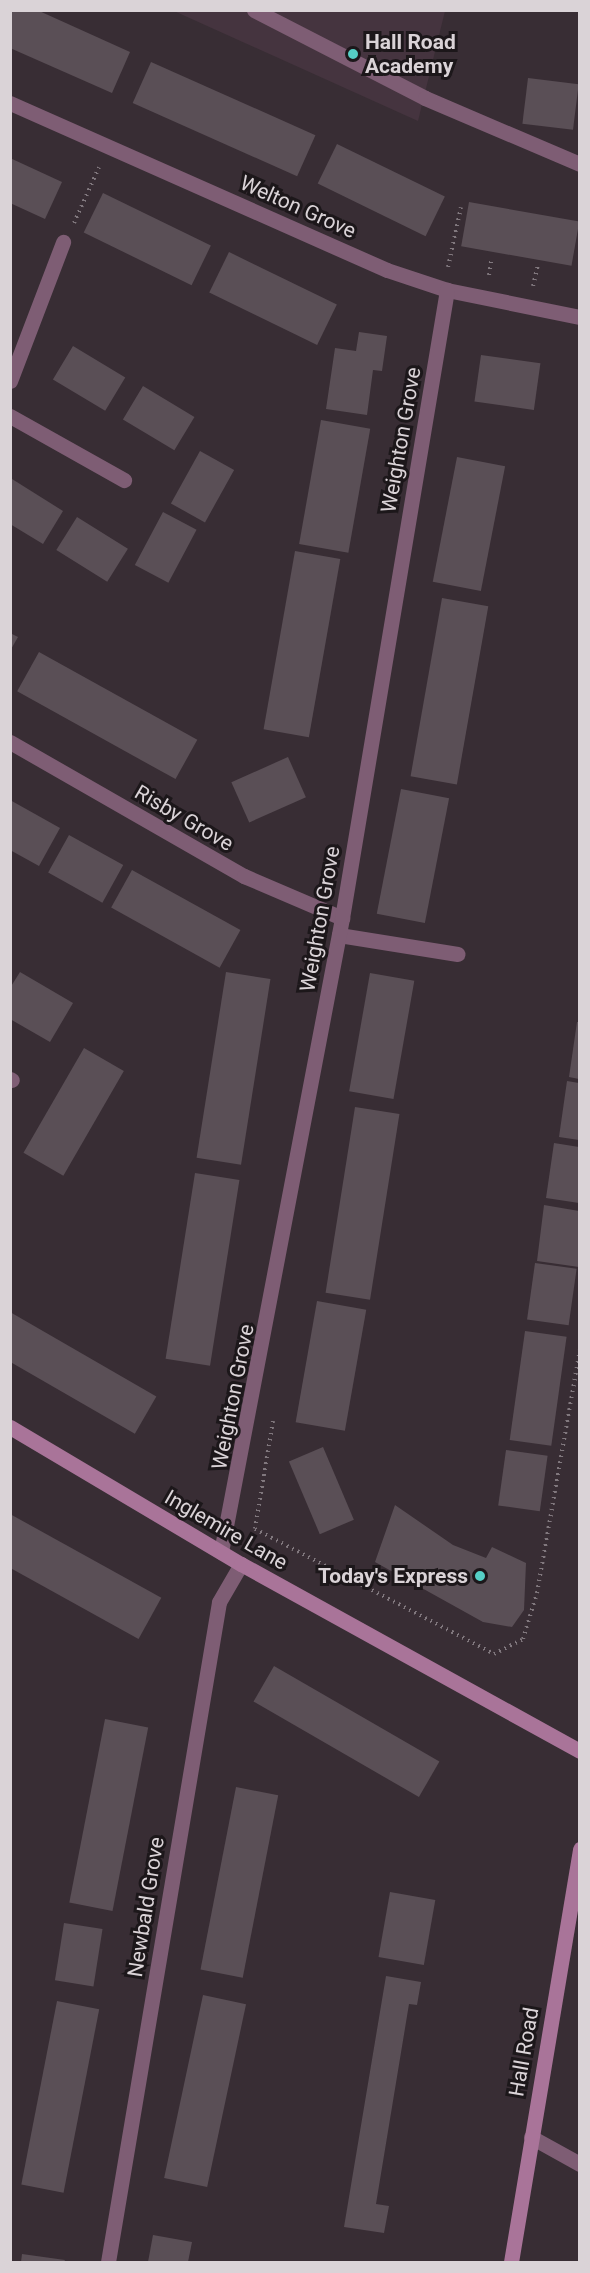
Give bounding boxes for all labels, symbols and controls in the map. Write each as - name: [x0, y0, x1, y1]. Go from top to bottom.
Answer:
- place label: Hall Road Academy: [365, 29, 456, 79]
- marker: Hall Road Academy: [346, 47, 360, 61]
- street label: Welton Grove: [236, 170, 360, 244]
- street label: Weighton Grove: [376, 365, 426, 515]
- street label: Risby Grove: [130, 780, 238, 856]
- street label: Weighton Grove: [295, 844, 345, 994]
- street label: Weighton Grove: [207, 1322, 259, 1472]
- street label: Inglemire Lane: [160, 1485, 292, 1575]
- place label: Today's Express: [318, 1563, 468, 1589]
- marker: Today's Express: [473, 1569, 487, 1583]
- street label: Newbald Grove: [122, 1835, 170, 1979]
- street label: Hall Road: [504, 2005, 544, 2099]

